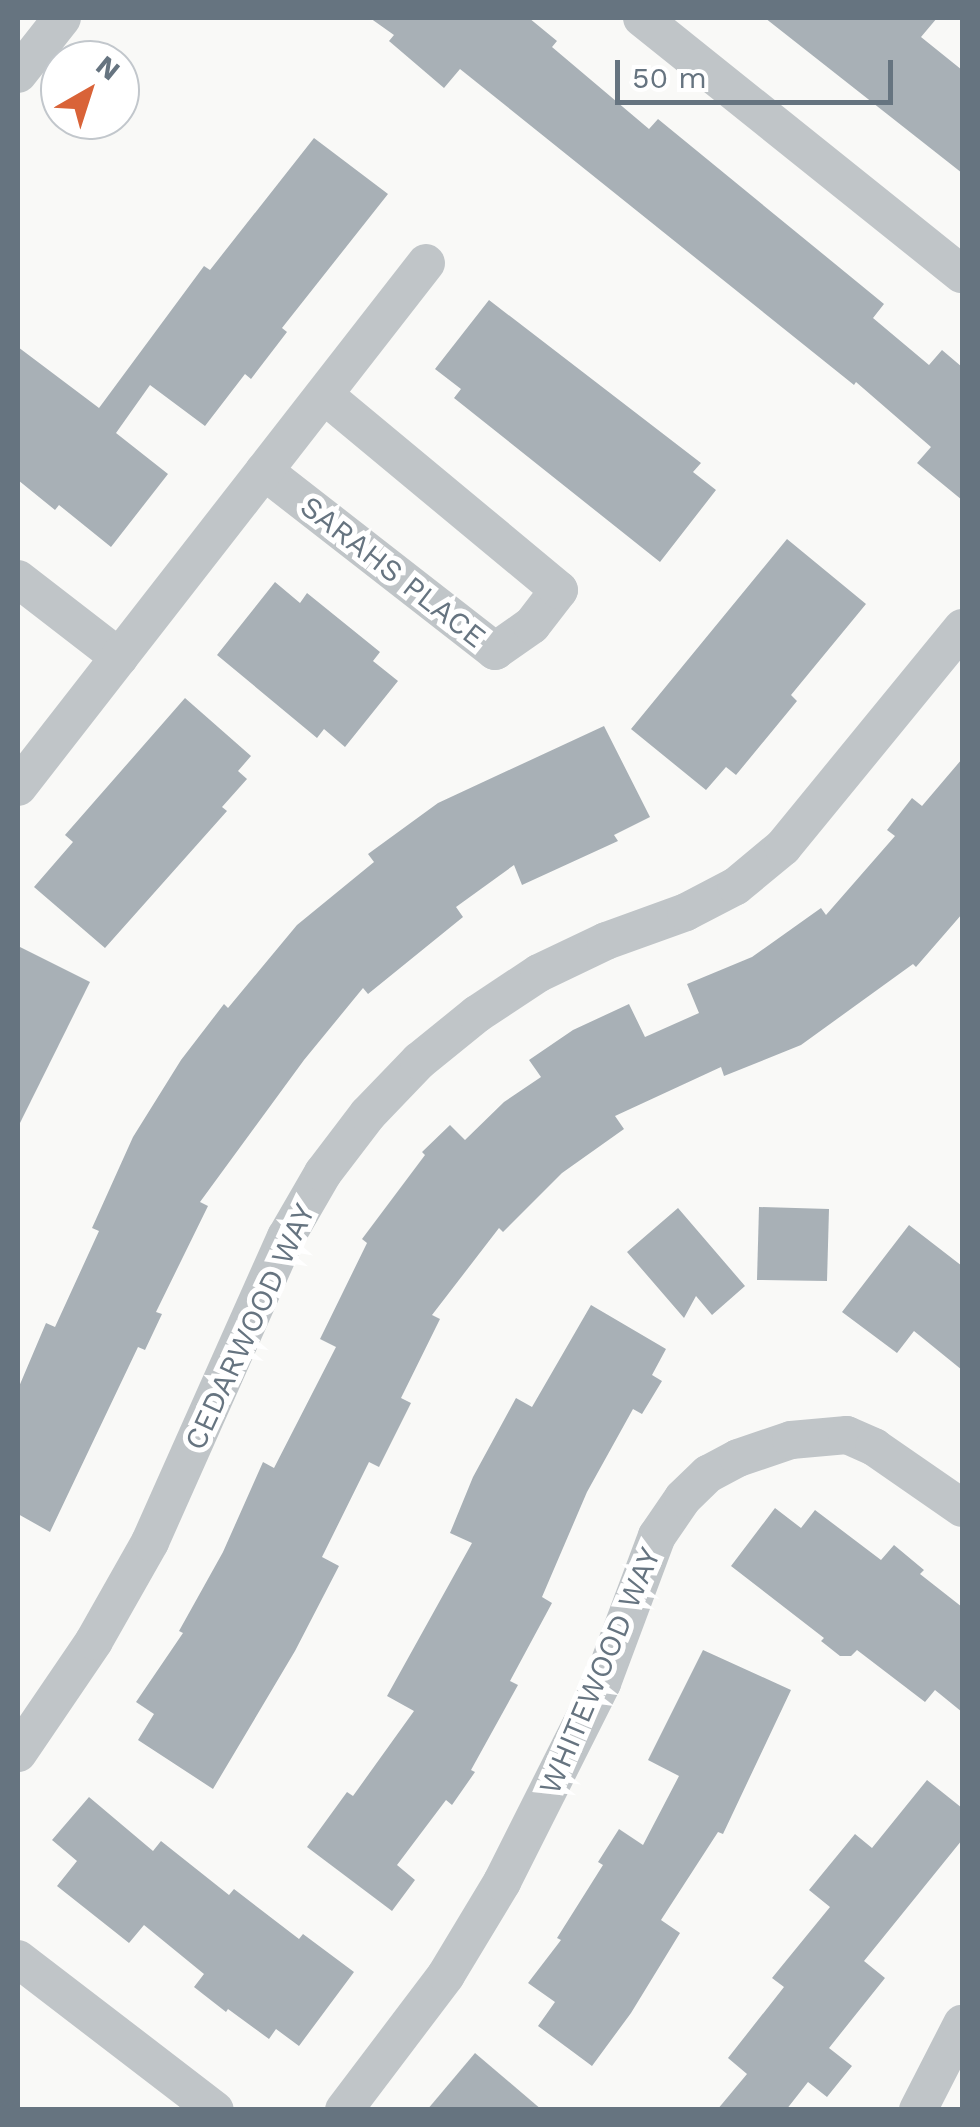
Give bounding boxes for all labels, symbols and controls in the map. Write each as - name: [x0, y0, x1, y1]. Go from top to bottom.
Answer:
- north arrow: [40, 40, 140, 140]
- scale bar: [620, 40, 898, 102]
- text: N: [89, 48, 126, 87]
- text: 50 m: [632, 60, 707, 95]
- street label: SARAHS PLACE: [293, 489, 493, 655]
- street label: CEDARWOOD WAY: [177, 1198, 323, 1456]
- street label: WHITEWOOD WAY: [532, 1542, 668, 1800]

